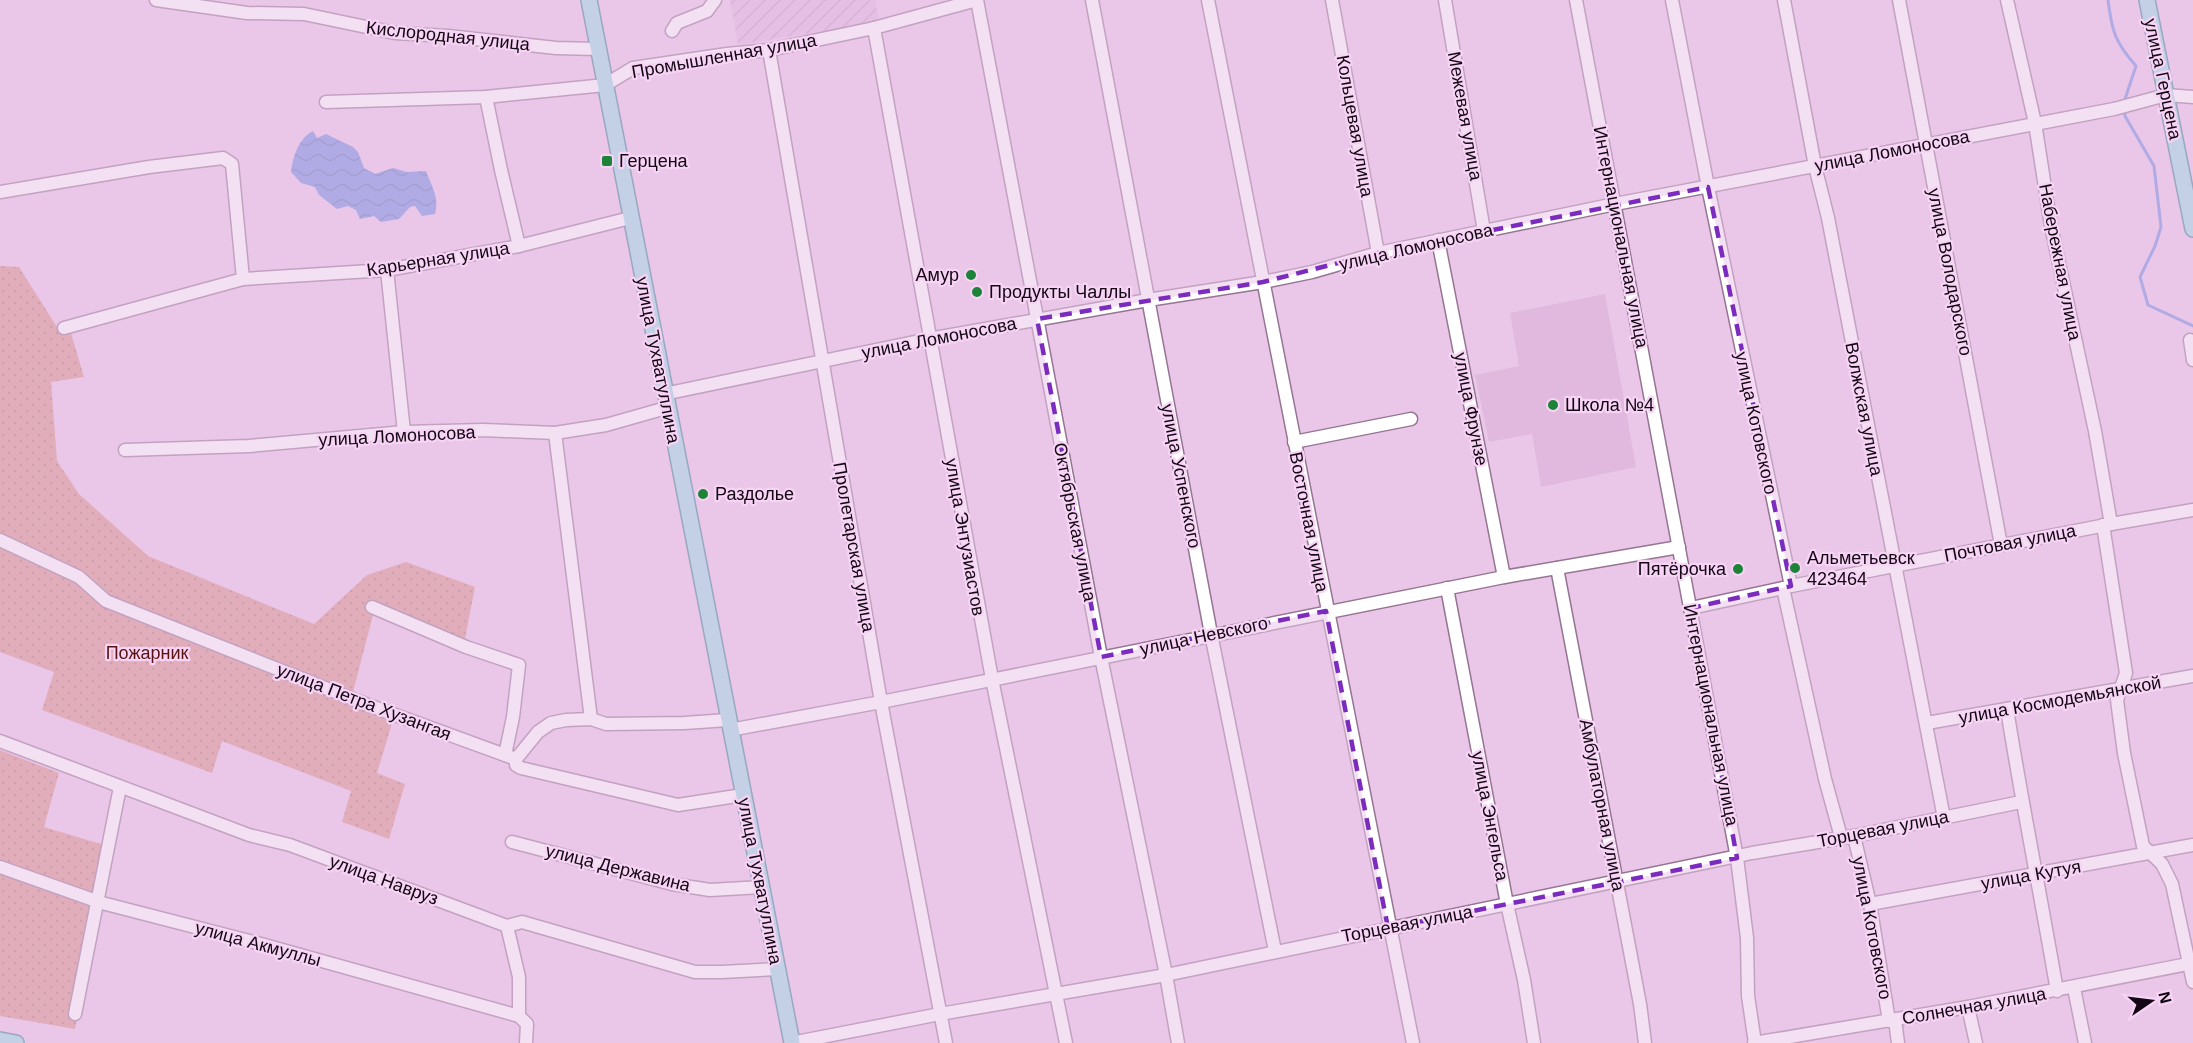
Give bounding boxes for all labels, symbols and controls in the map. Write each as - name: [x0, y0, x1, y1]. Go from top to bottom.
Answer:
- street label: Кислородная улица: [365, 17, 532, 55]
- street label: улица Герцена: [2140, 17, 2186, 142]
- street label: Промышленная улица: [630, 30, 819, 82]
- street label: Межевая улица: [1444, 50, 1486, 183]
- street label: Кольцевая улица: [1333, 54, 1377, 199]
- street label: Интернациональная улица: [1590, 125, 1652, 350]
- street label: улица Ломоносова: [1813, 126, 1972, 176]
- place label: Герцена: [619, 151, 689, 171]
- marker: Герцена: [600, 154, 614, 168]
- street label: Набережная улица: [2035, 182, 2085, 343]
- street label: улица Володарского: [1924, 187, 1976, 357]
- street label: улица Ломоносова: [1337, 219, 1496, 274]
- street label: Карьерная улица: [365, 238, 512, 280]
- place label: Амур: [916, 265, 959, 285]
- marker: Амур: [964, 268, 978, 282]
- street label: улица Тухватуллина: [632, 275, 684, 446]
- place label: Продукты Чаллы: [989, 282, 1131, 302]
- marker: Продукты Чаллы: [970, 285, 984, 299]
- street label: улица Ломоносова: [860, 313, 1019, 363]
- street label: Волжская улица: [1841, 340, 1887, 478]
- street label: улица Котовского: [1731, 350, 1781, 496]
- street label: улица Фрунзе: [1450, 351, 1492, 467]
- place label: Школа №4: [1565, 395, 1654, 415]
- marker: Школа №4: [1546, 398, 1560, 412]
- street label: улица Успенского: [1157, 402, 1205, 550]
- street label: улица Ломоносова: [318, 422, 477, 450]
- street label: Октябрьская улица: [1050, 441, 1100, 604]
- street label: Восточная улица: [1286, 450, 1333, 595]
- street label: улица Энтузиастов: [941, 457, 989, 617]
- street label: Пролетарская улица: [829, 461, 879, 634]
- place label: Раздолье: [715, 484, 794, 504]
- marker: Раздолье: [696, 487, 710, 501]
- street label: Почтовая улица: [1943, 520, 2078, 566]
- place label: Альметьевск 423464: [1807, 548, 1915, 589]
- place label: Пятёрочка: [1638, 559, 1727, 579]
- marker: Альметьевск 423464: [1788, 561, 1802, 575]
- marker: Пятёрочка: [1731, 562, 1745, 576]
- street label: Интернациональная улица: [1680, 603, 1742, 828]
- street label: улица Невского: [1138, 613, 1270, 659]
- park label: Пожарник: [106, 643, 188, 663]
- street label: улица Петра Хузангая: [274, 660, 454, 744]
- street label: улица Космодемьянской: [1957, 672, 2163, 728]
- street label: Амбулаторная улица: [1575, 717, 1629, 894]
- street label: улица Энгельса: [1468, 749, 1513, 884]
- street label: улица Тухватуллина: [734, 796, 786, 967]
- street label: Торцевая улица: [1816, 806, 1951, 852]
- street label: улица Державина: [544, 840, 693, 896]
- street label: улица Навруз: [327, 851, 441, 909]
- street label: улица Котовского: [1848, 855, 1896, 1001]
- street label: улица Кутуя: [1980, 856, 2082, 894]
- street label: Торцевая улица: [1340, 901, 1475, 947]
- street label: улица Акмуллы: [193, 918, 323, 970]
- north arrow: [2121, 971, 2181, 1031]
- street label: Солнечная улица: [1900, 983, 2049, 1029]
- text: N: [2155, 990, 2175, 1005]

